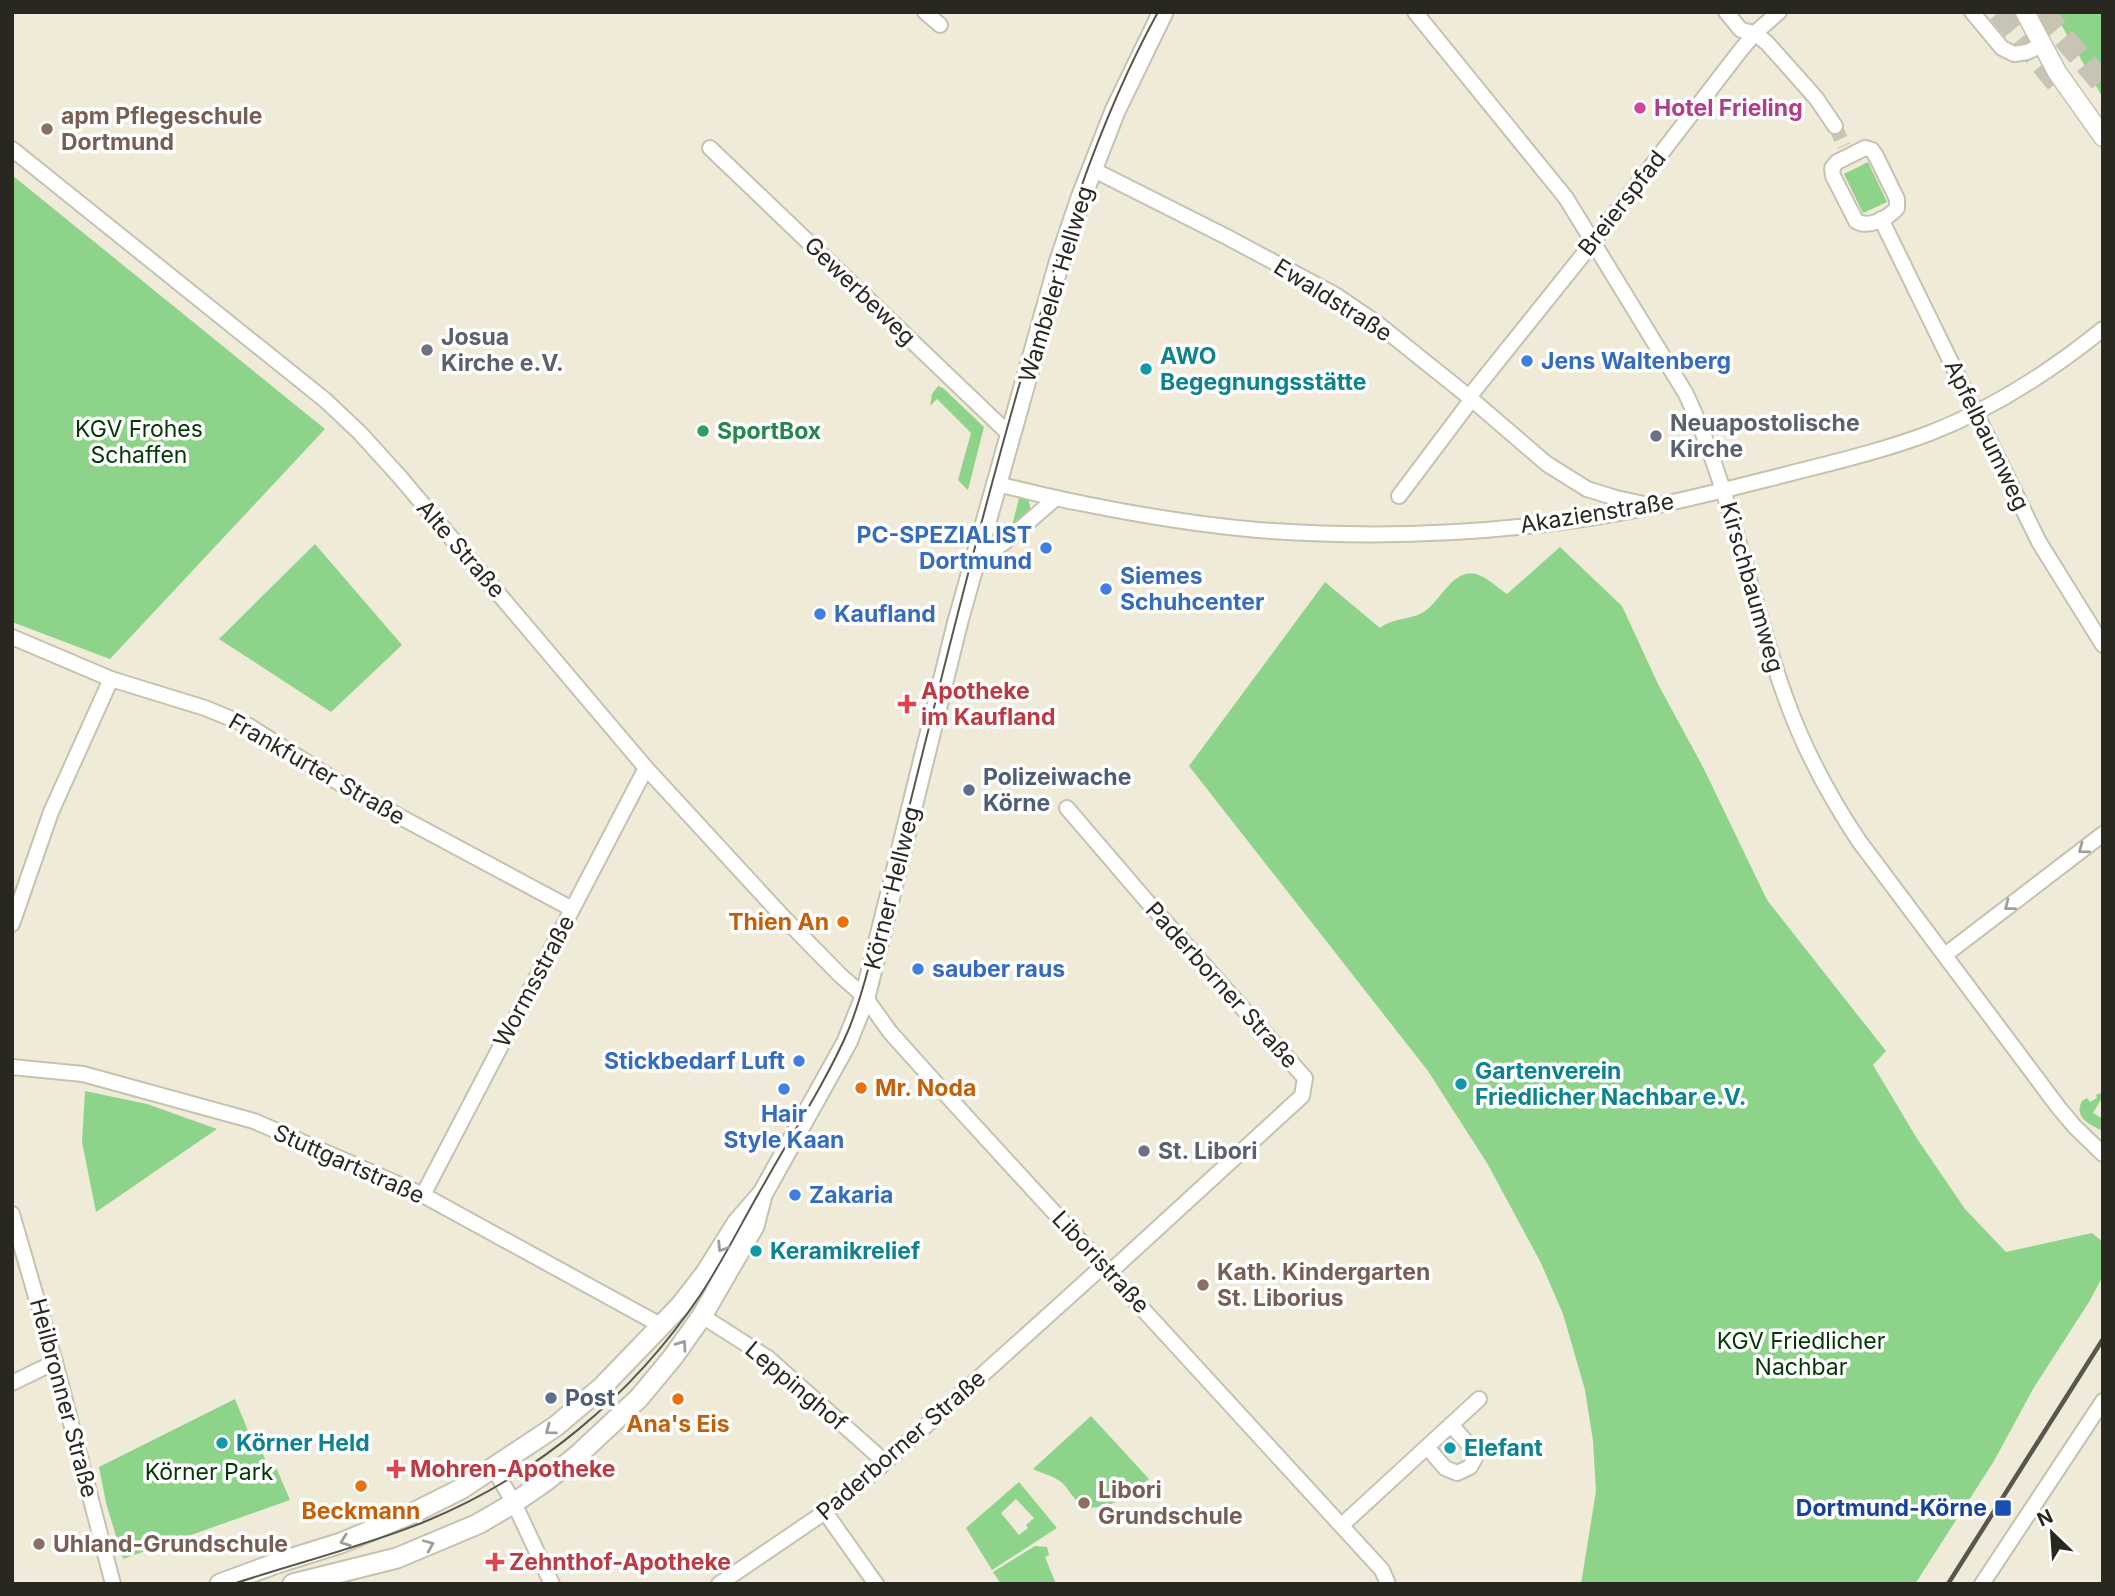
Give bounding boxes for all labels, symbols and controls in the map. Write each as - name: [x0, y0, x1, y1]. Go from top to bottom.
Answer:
- place label: Hotel Frieling: [1654, 94, 1803, 122]
- marker: Hotel Frieling: [1632, 100, 1648, 116]
- place label: apm Pflegeschule Dortmund: [61, 102, 263, 156]
- marker: apm Pflegeschule Dortmund: [39, 121, 55, 137]
- street label: Breierspfad: [1572, 145, 1672, 261]
- street label: Wambeler Hellweg: [1013, 182, 1099, 386]
- street label: Gewerbeweg: [798, 231, 922, 351]
- street label: Ewaldstraße: [1269, 253, 1397, 347]
- place label: Josua Kirche e.V.: [441, 323, 564, 377]
- marker: Josua Kirche e.V.: [419, 342, 435, 358]
- place label: AWO Begegnungsstätte: [1160, 342, 1366, 396]
- place label: Jens Waltenberg: [1541, 347, 1731, 375]
- marker: Jens Waltenberg: [1519, 353, 1535, 369]
- street label: Apfelbaumweg: [1939, 355, 2035, 515]
- marker: AWO Begegnungsstätte: [1138, 361, 1154, 377]
- place label: Neuapostolische Kirche: [1670, 409, 1860, 463]
- park label: KGV Frohes Schaffen: [75, 415, 203, 469]
- place label: SportBox: [717, 417, 821, 445]
- marker: SportBox: [695, 423, 711, 439]
- marker: Neuapostolische Kirche: [1648, 428, 1664, 444]
- street label: Akazienstraße: [1518, 487, 1676, 539]
- street label: Alte Straße: [411, 494, 511, 604]
- street label: Kirschbaumweg: [1714, 499, 1790, 675]
- place label: PC-SPEZIALIST Dortmund: [857, 521, 1032, 575]
- marker: PC-SPEZIALIST Dortmund: [1038, 540, 1054, 556]
- place label: Siemes Schuhcenter: [1120, 562, 1264, 616]
- marker: Siemes Schuhcenter: [1098, 581, 1114, 597]
- place label: Kaufland: [834, 600, 936, 628]
- marker: Kaufland: [812, 606, 828, 622]
- place label: Apotheke im Kaufland: [921, 677, 1055, 731]
- marker: Apotheke im Kaufland: [899, 696, 915, 712]
- street label: Frankfurter Straße: [224, 707, 410, 831]
- place label: Polizeiwache Körne: [983, 763, 1131, 817]
- marker: Polizeiwache Körne: [961, 782, 977, 798]
- street label: Körner Hellweg: [858, 804, 926, 972]
- one-way arrow: [2078, 840, 2091, 853]
- street label: Paderborner Straße: [1140, 896, 1304, 1074]
- one-way arrow: [2005, 897, 2017, 910]
- place label: Thien An: [728, 908, 829, 936]
- street label: Wormsstraße: [488, 910, 580, 1052]
- marker: Thien An: [835, 914, 851, 930]
- place label: sauber raus: [932, 955, 1065, 983]
- marker: sauber raus: [910, 961, 926, 977]
- place label: Stickbedarf Luft: [604, 1047, 786, 1075]
- marker: Stickbedarf Luft: [791, 1053, 807, 1069]
- place label: Gartenverein Friedlicher Nachbar e.V.: [1475, 1057, 1747, 1111]
- place label: Mr. Noda: [875, 1074, 976, 1102]
- marker: Gartenverein Friedlicher Nachbar e.V.: [1453, 1076, 1469, 1092]
- marker: Mr. Noda: [853, 1080, 869, 1096]
- marker: Hair Style Kaan: [776, 1081, 792, 1097]
- place label: Hair Style Kaan: [724, 1100, 844, 1154]
- street label: Stuttgartstraße: [269, 1118, 429, 1210]
- place label: St. Libori: [1158, 1137, 1258, 1165]
- marker: St. Libori: [1136, 1143, 1152, 1159]
- place label: Zakaria: [809, 1181, 893, 1209]
- marker: Zakaria: [787, 1187, 803, 1203]
- street label: Liboristraße: [1046, 1205, 1156, 1319]
- place label: Keramikrelief: [770, 1237, 920, 1265]
- one-way arrow: [717, 1239, 730, 1252]
- marker: Keramikrelief: [748, 1243, 764, 1259]
- place label: Kath. Kindergarten St. Liborius: [1217, 1258, 1430, 1312]
- marker: Kath. Kindergarten St. Liborius: [1195, 1277, 1211, 1293]
- street label: Heilbronner Straße: [24, 1295, 104, 1501]
- park label: KGV Friedlicher Nachbar: [1717, 1327, 1886, 1381]
- street label: Leppinghof: [740, 1336, 853, 1437]
- one-way arrow: [674, 1340, 686, 1353]
- street label: Paderborner Straße: [811, 1364, 991, 1526]
- place label: Post: [565, 1384, 616, 1412]
- marker: Post: [543, 1390, 559, 1406]
- marker: Ana's Eis: [670, 1391, 686, 1407]
- place label: Ana's Eis: [626, 1410, 730, 1438]
- one-way arrow: [546, 1421, 558, 1434]
- place label: Körner Held: [236, 1429, 370, 1457]
- place label: Elefant: [1464, 1434, 1543, 1462]
- marker: Körner Held: [214, 1435, 230, 1451]
- marker: Elefant: [1442, 1440, 1458, 1456]
- place label: Mohren-Apotheke: [410, 1455, 615, 1483]
- park label: Körner Park: [145, 1458, 274, 1486]
- marker: Mohren-Apotheke: [388, 1461, 404, 1477]
- place label: Libori Grundschule: [1098, 1476, 1243, 1530]
- marker: Beckmann: [353, 1478, 369, 1494]
- place label: Dortmund-Körne: [1796, 1494, 1987, 1522]
- marker: Libori Grundschule: [1076, 1495, 1092, 1511]
- place label: Beckmann: [302, 1497, 420, 1525]
- marker: Dortmund-Körne: [1993, 1498, 2013, 1518]
- north arrow: [2017, 1498, 2087, 1568]
- text: N: [2034, 1505, 2056, 1532]
- place label: Uhland-Grundschule: [53, 1530, 288, 1558]
- one-way arrow: [340, 1532, 352, 1546]
- marker: Uhland-Grundschule: [31, 1536, 47, 1552]
- one-way arrow: [422, 1539, 434, 1553]
- place label: Zehnthof-Apotheke: [509, 1548, 731, 1576]
- marker: Zehnthof-Apotheke: [487, 1554, 503, 1570]

